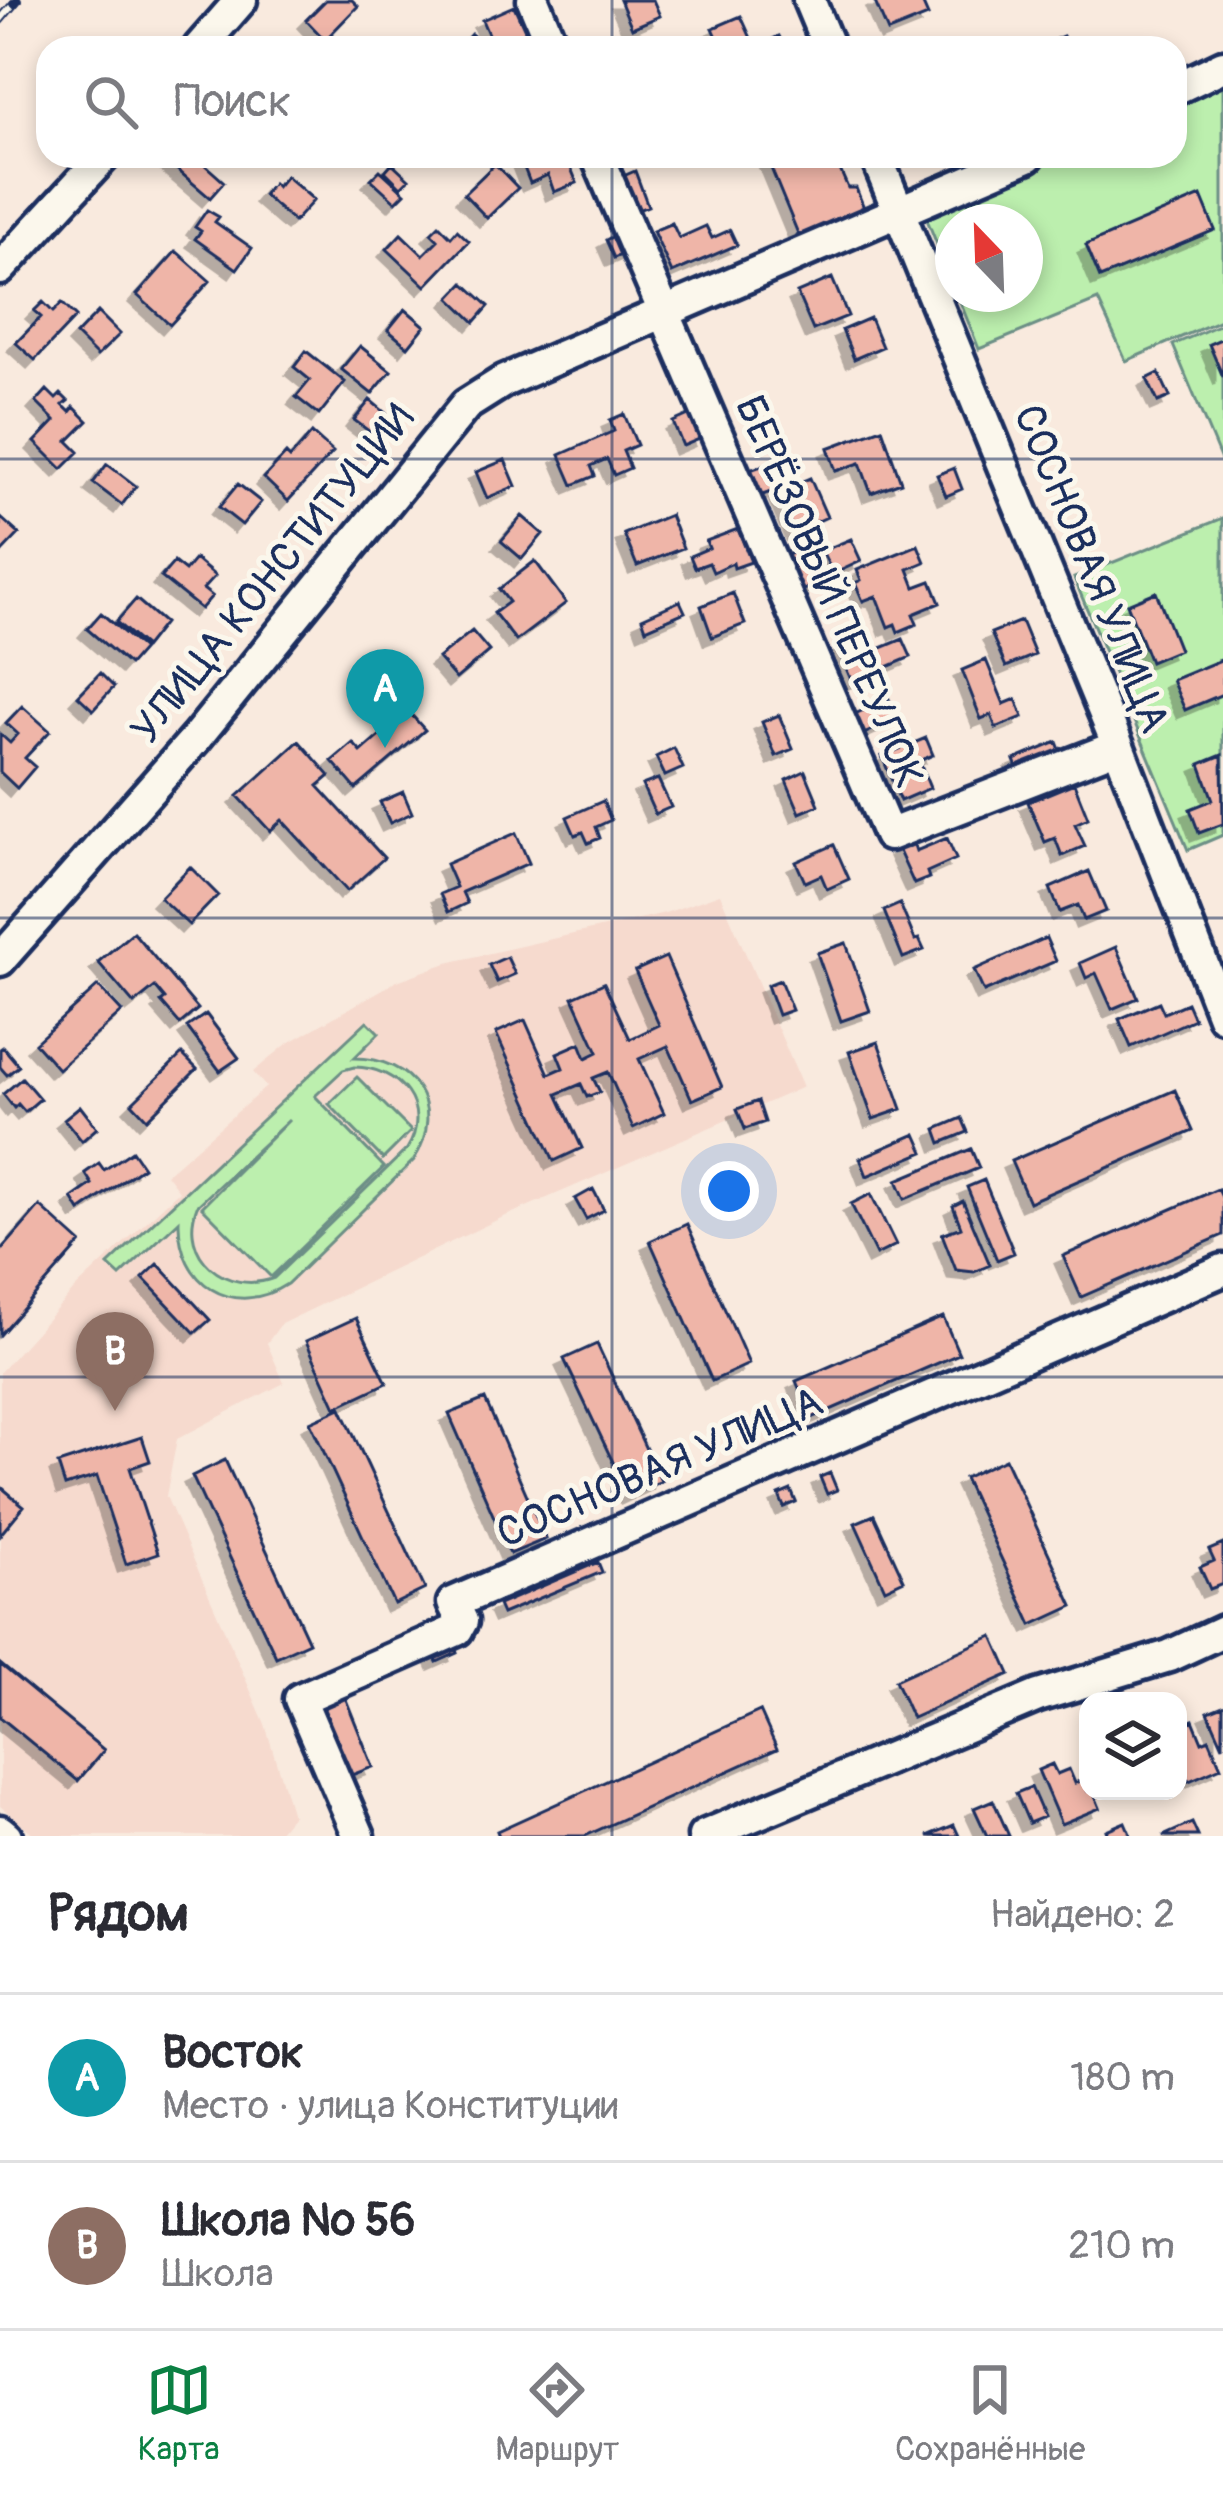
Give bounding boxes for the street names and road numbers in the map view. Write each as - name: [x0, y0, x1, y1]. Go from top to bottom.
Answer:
- street label: БЕРЁЗОВЫЙ ПЕРЕУЛОК: [723, 388, 935, 796]
- street label: УЛИЦА КОНСТИТУЦИИ: [120, 394, 426, 754]
- street label: СОСНОВАЯ УЛИЦА: [1002, 398, 1180, 740]
- street label: СОСНОВАЯ УЛИЦА: [489, 1376, 831, 1560]

